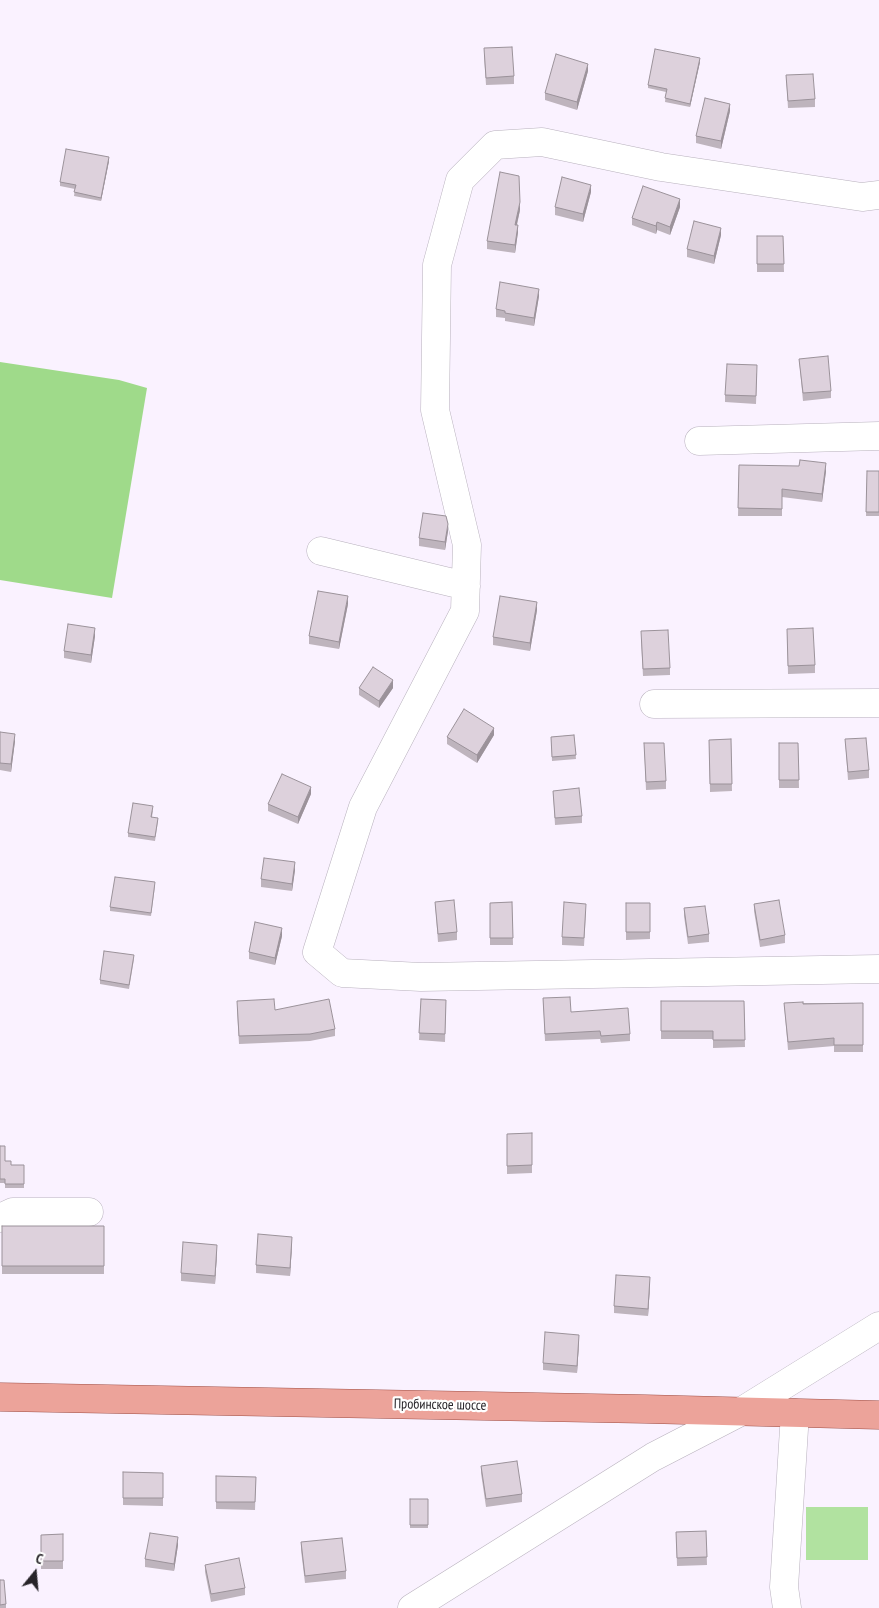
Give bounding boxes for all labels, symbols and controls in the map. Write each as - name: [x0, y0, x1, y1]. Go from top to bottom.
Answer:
- street label: Пробинское шоссе: [394, 1396, 486, 1414]
- north arrow: [10, 1548, 60, 1598]
- text: С: [34, 1549, 45, 1568]

